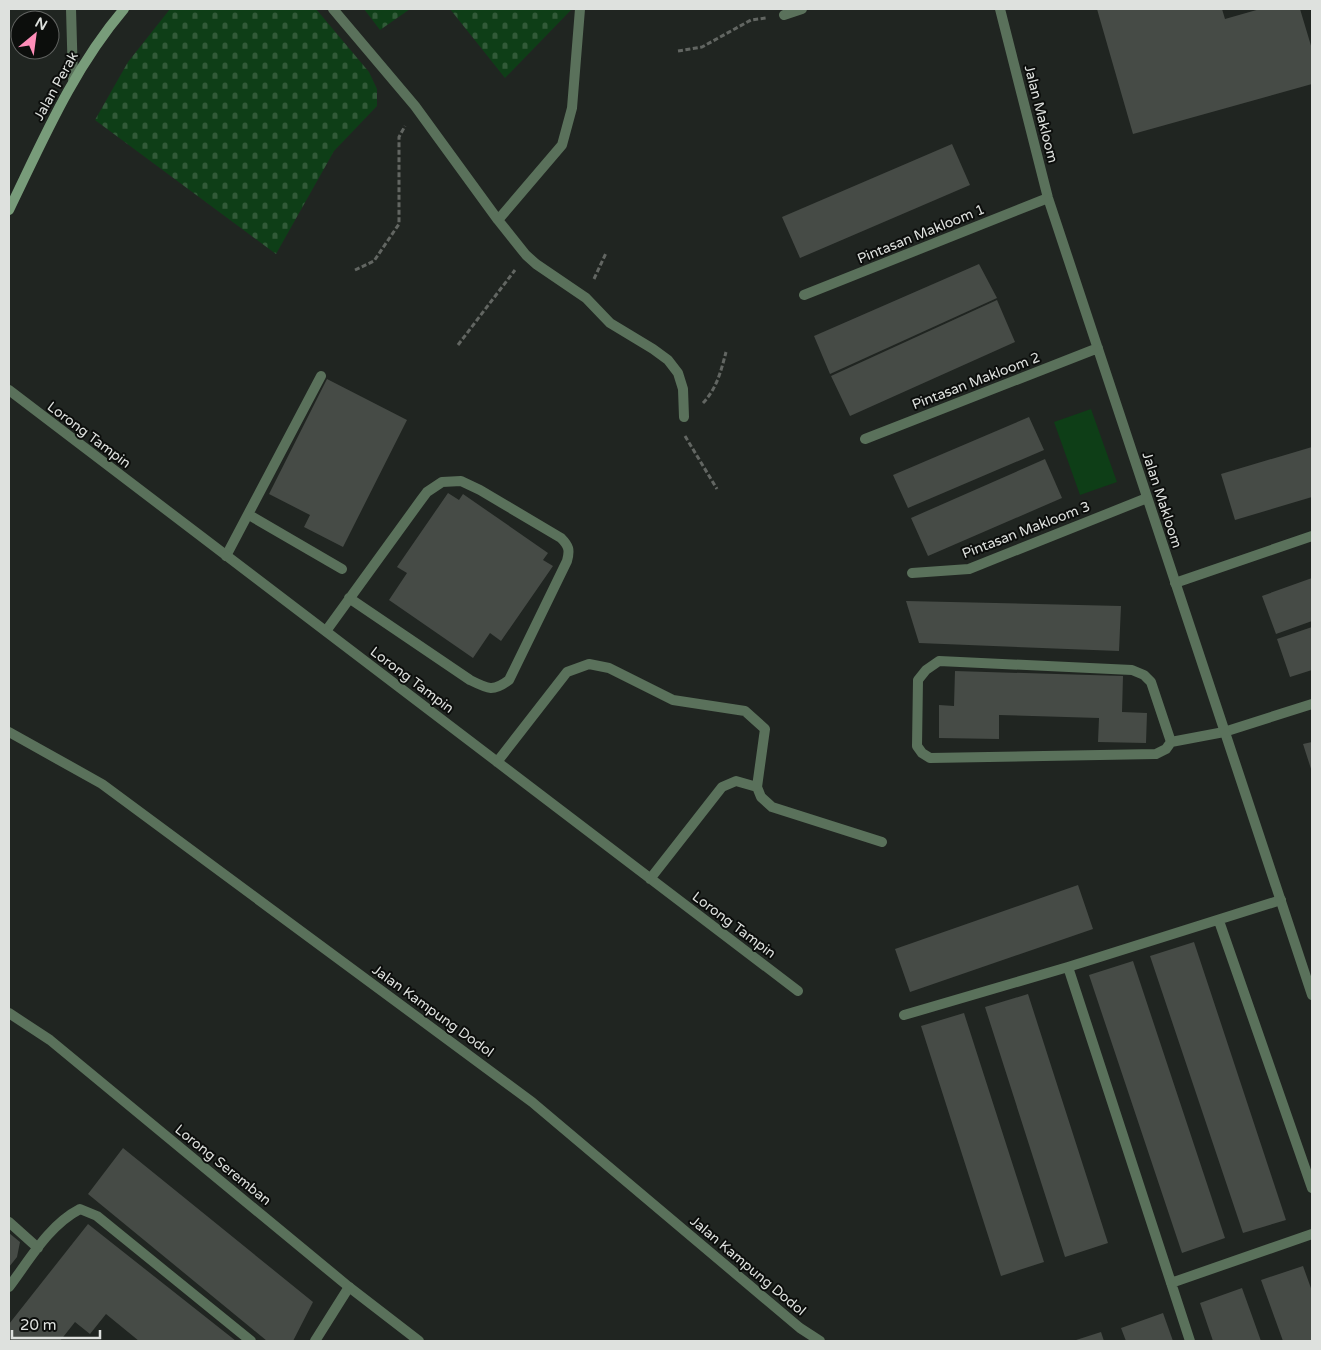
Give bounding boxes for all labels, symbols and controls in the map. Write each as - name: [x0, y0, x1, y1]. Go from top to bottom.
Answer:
- north arrow: [10, 10, 60, 60]
- text: N: [32, 14, 50, 34]
- street label: Jalan Perak: [30, 48, 82, 123]
- street label: Jalan Makloom: [1021, 63, 1061, 165]
- street label: Pintasan Makloom 1: [855, 201, 987, 267]
- street label: Pintasan Makloom 2: [909, 349, 1043, 413]
- street label: Lorong Tampin: [44, 398, 134, 472]
- street label: Jalan Makloom: [1138, 450, 1186, 550]
- street label: Pintasan Makloom 3: [959, 498, 1093, 562]
- street label: Lorong Tampin: [367, 643, 457, 717]
- street label: Lorong Tampin: [689, 888, 779, 962]
- street label: Jalan Kampung Dodol: [369, 961, 497, 1061]
- street label: Lorong Seremban: [171, 1121, 275, 1209]
- street label: Jalan Kampung Dodol: [687, 1213, 809, 1319]
- scale bar: [12, 1308, 100, 1340]
- text: 20 m: [20, 1316, 57, 1334]

